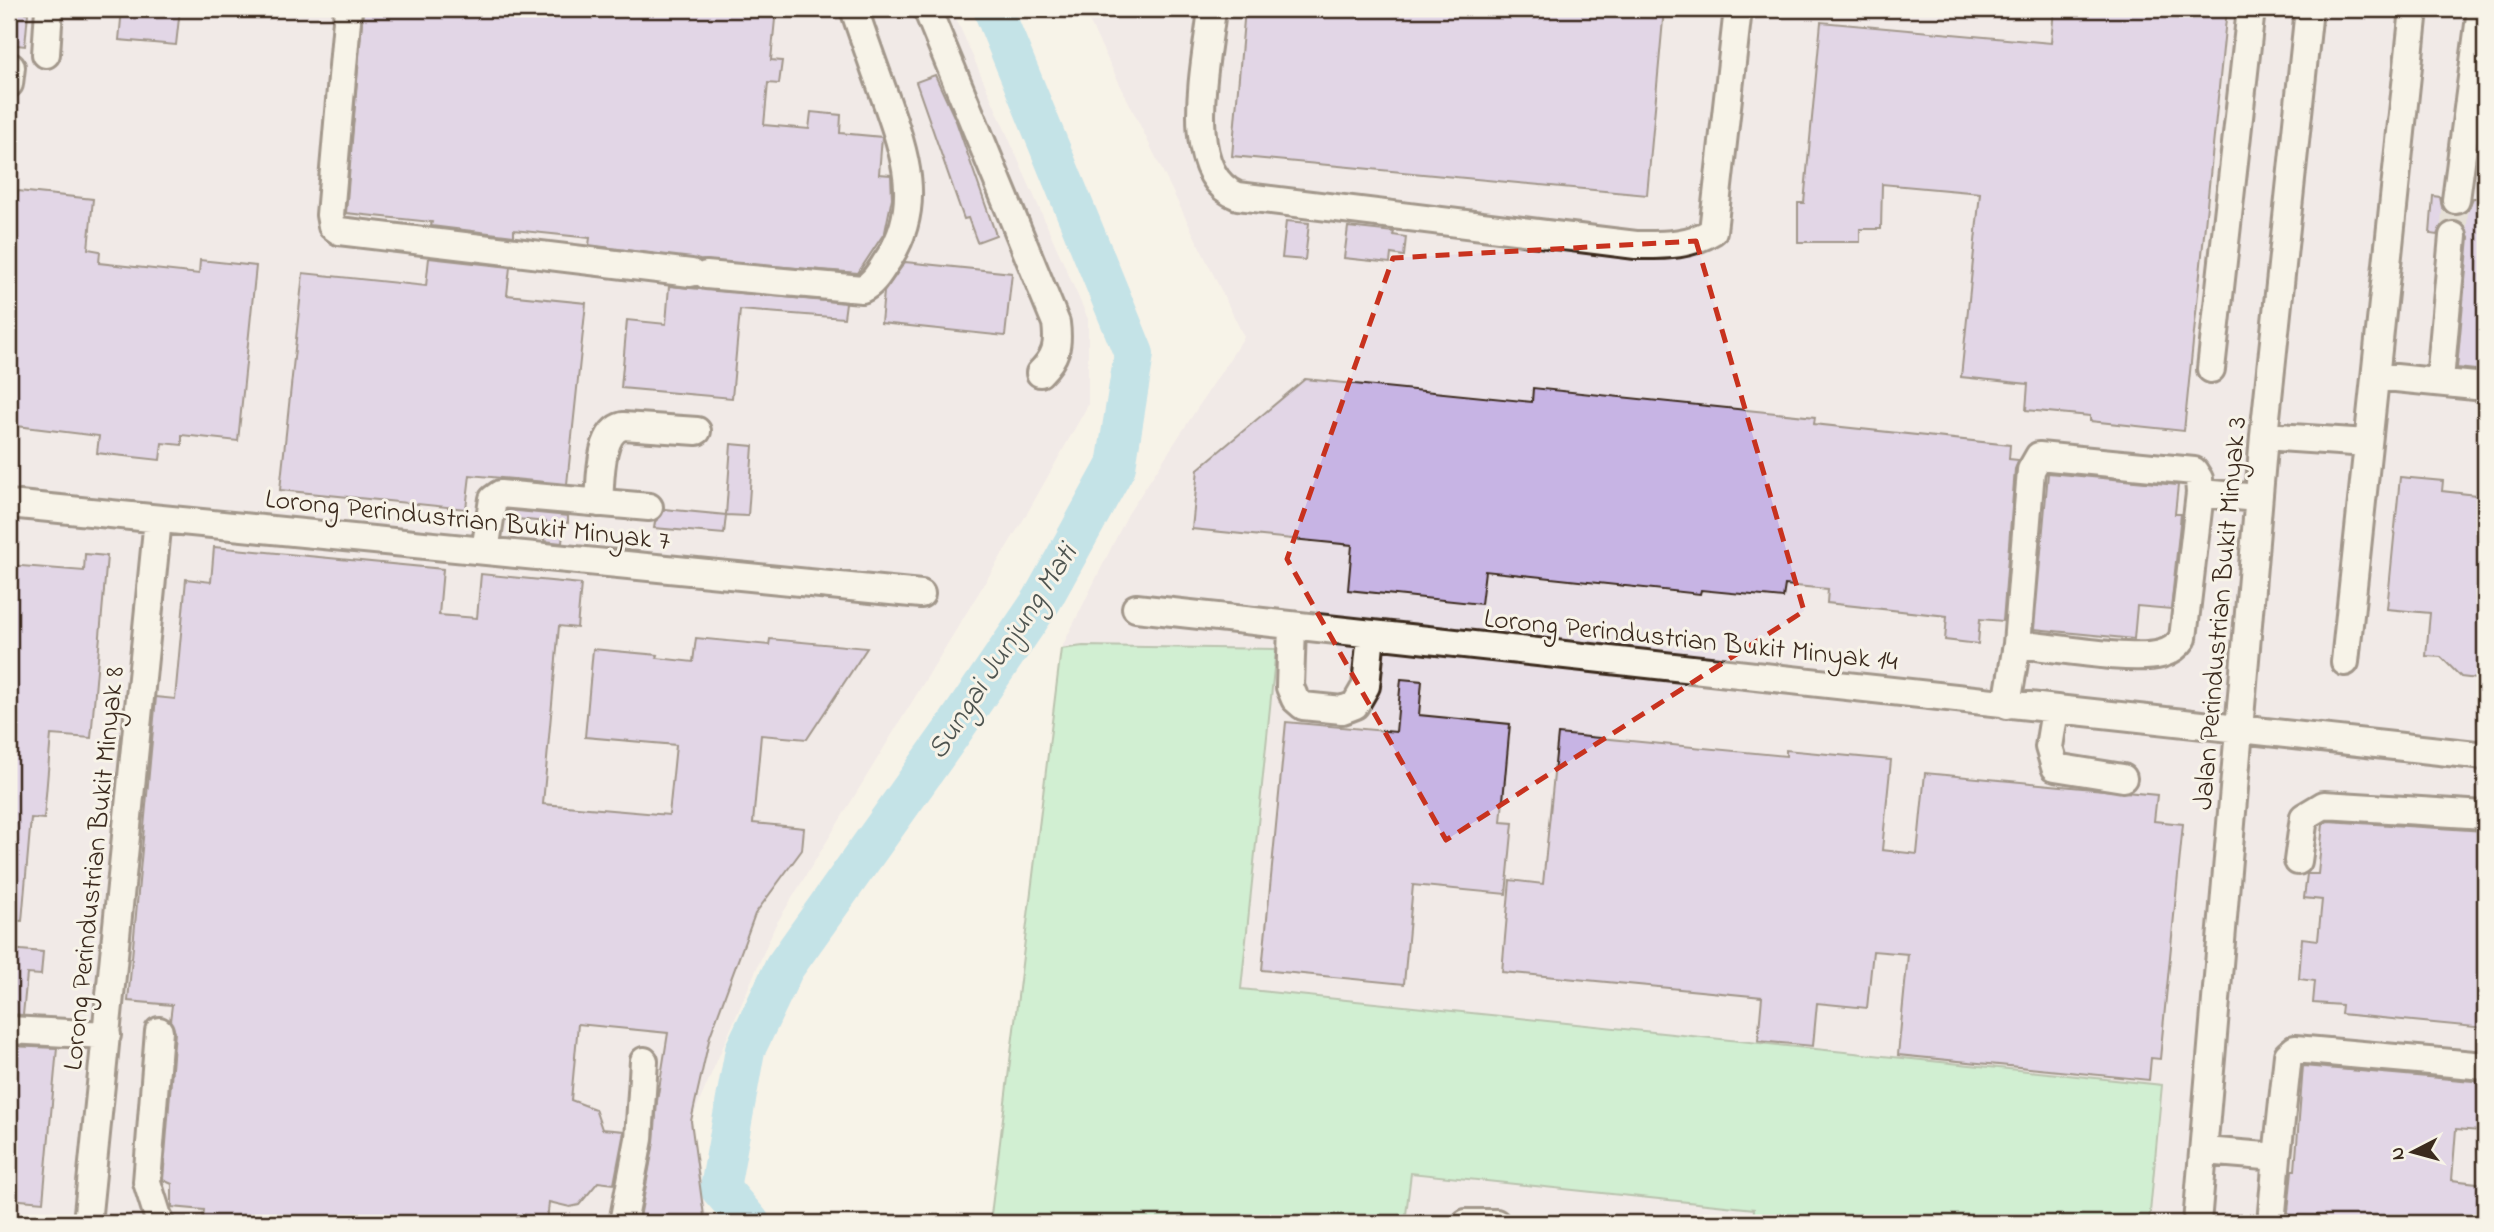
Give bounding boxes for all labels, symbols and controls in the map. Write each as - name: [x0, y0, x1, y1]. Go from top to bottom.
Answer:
- street label: Jalan Perindustrian Bukit Minyak 3: [2184, 415, 2259, 812]
- street label: Lorong Perindustrian Bukit Minyak 7: [263, 480, 673, 563]
- water label: Sungai Junjung Mati: [917, 534, 1091, 769]
- street label: Lorong Perindustrian Bukit Minyak 14: [1482, 599, 1900, 684]
- street label: Lorong Perindustrian Bukit Minyak 8: [54, 664, 137, 1072]
- north arrow: [2378, 1116, 2448, 1186]
- text: N: [2384, 1146, 2413, 1161]

